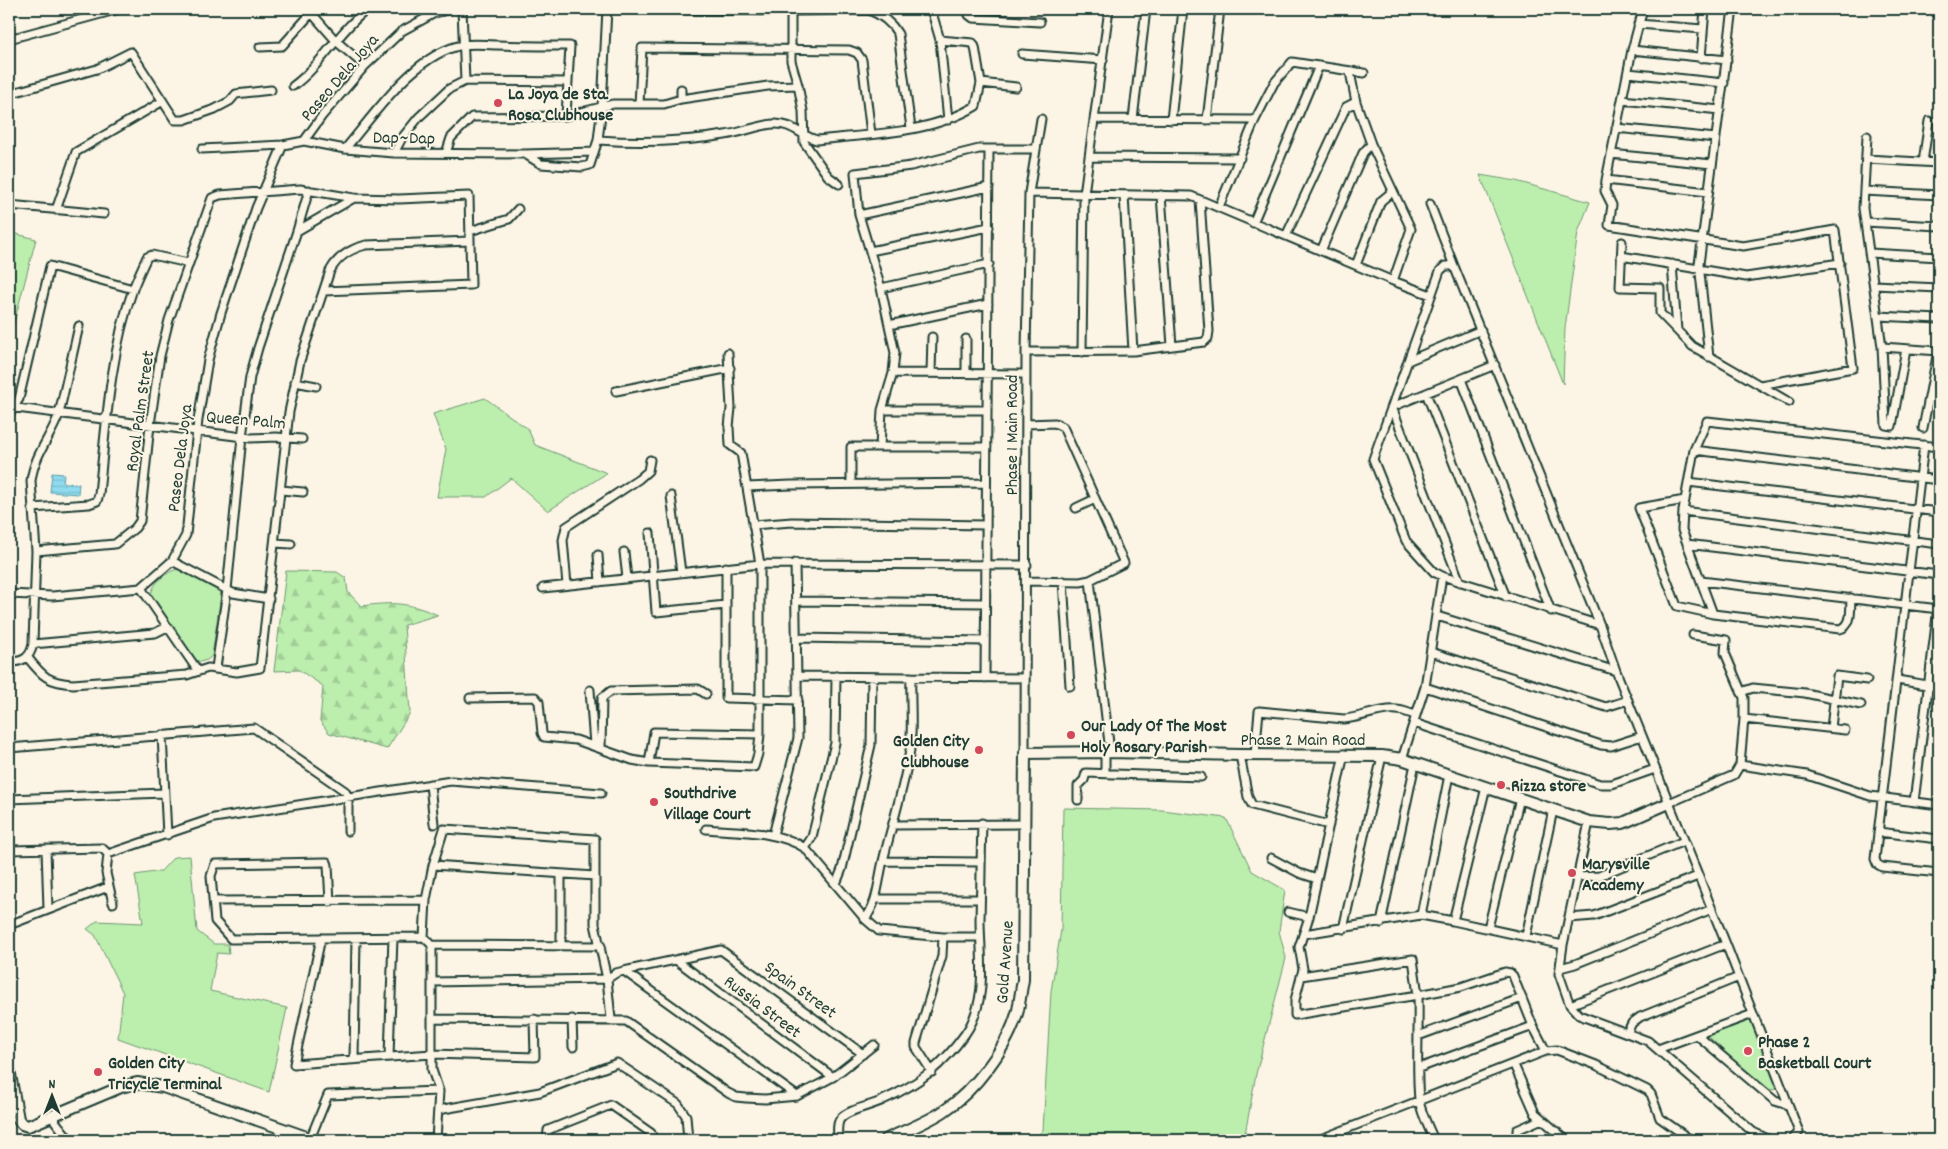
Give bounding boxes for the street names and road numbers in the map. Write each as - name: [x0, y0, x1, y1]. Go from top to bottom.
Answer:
- street label: Paseo Dela Joya: [296, 29, 386, 128]
- street label: Dap~Dap: [373, 126, 435, 153]
- street label: Royal Palm Street: [121, 349, 162, 474]
- street label: Phase 1 Main Road: [1001, 375, 1026, 495]
- street label: Paseo Dela Joya: [162, 402, 201, 514]
- street label: Queen Palm: [205, 406, 287, 437]
- street label: Phase 2 Main Road: [1241, 729, 1365, 754]
- street label: Gold Avenue: [991, 920, 1022, 1005]
- street label: Spain Street: [758, 956, 841, 1026]
- street label: Russia Street: [718, 971, 806, 1046]

